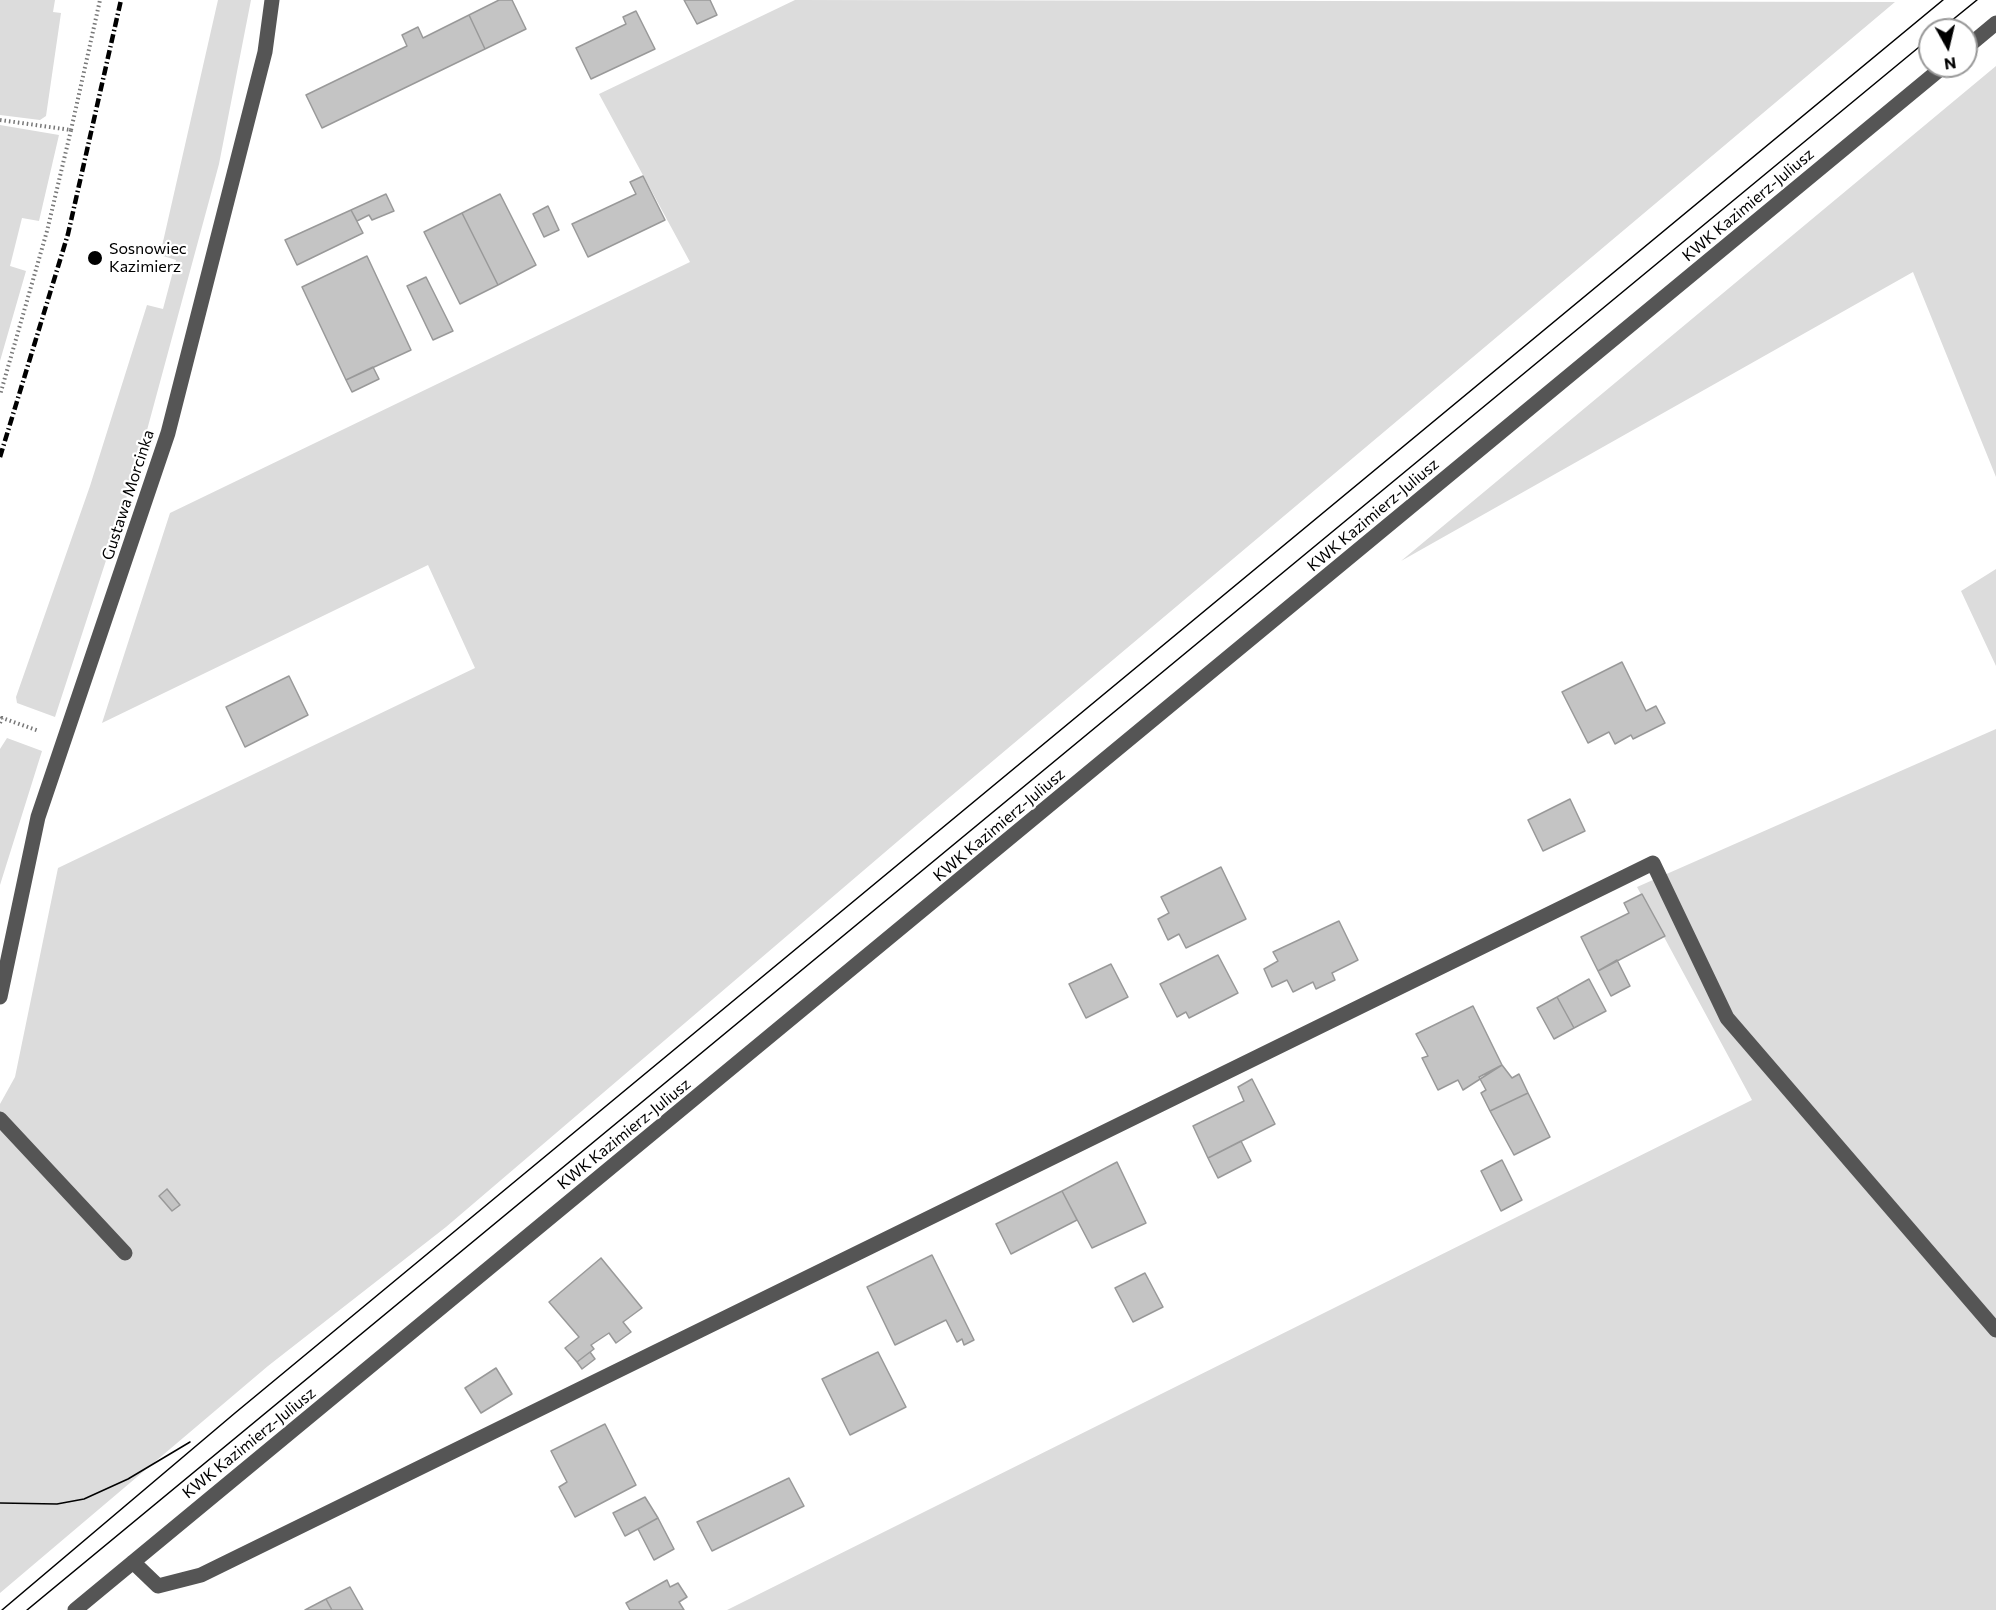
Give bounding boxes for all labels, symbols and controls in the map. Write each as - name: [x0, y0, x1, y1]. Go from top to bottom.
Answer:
- north arrow: [1918, 18, 1978, 78]
- text: N: [1943, 54, 1958, 75]
- street label: KWK Kazimierz-Juliusz: [1678, 144, 1818, 266]
- place label: Sosnowiec Kazimierz: [109, 239, 187, 277]
- marker: Sosnowiec Kazimierz: [86, 249, 104, 267]
- street label: Gustawa Morcinka: [98, 427, 158, 563]
- street label: KWK Kazimierz-Juliusz: [1303, 454, 1443, 576]
- street label: KWK Kazimierz-Juliusz: [929, 764, 1069, 886]
- street label: KWK Kazimierz-Juliusz: [554, 1074, 694, 1194]
- street label: KWK Kazimierz-Juliusz: [179, 1383, 319, 1503]

